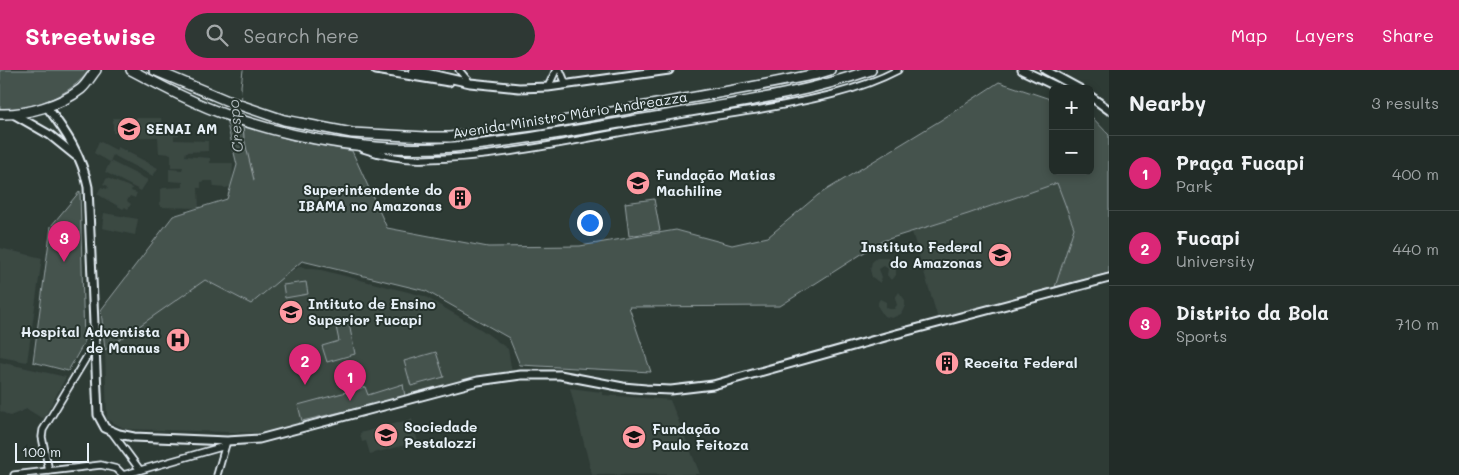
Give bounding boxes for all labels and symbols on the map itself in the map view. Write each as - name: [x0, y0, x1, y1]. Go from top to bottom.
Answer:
- street label: Avenida Ministro Mário Andreazza: [451, 87, 689, 142]
- water label: Crespo: [223, 99, 247, 153]
- school or university icon: SENAI AM: [116, 116, 142, 142]
- place label: SENAI AM: [146, 119, 217, 138]
- place label: Fundação Matias Machiline: [656, 165, 776, 200]
- school or university icon: Fundação Matias Machiline: [625, 170, 651, 196]
- place label: Superintendente do IBAMA no Amazonas: [298, 180, 442, 215]
- building icon: Superintendente do IBAMA no Amazonas: [447, 185, 473, 211]
- your location: [577, 210, 603, 236]
- pin: 3: [48, 221, 80, 262]
- place label: Instituto Federal do Amazonas: [861, 237, 982, 272]
- school or university icon: Instituto Federal do Amazonas: [987, 242, 1013, 268]
- place label: Intituto de Ensino Superior Fucapi: [308, 294, 436, 329]
- school or university icon: Intituto de Ensino Superior Fucapi: [278, 299, 304, 325]
- place label: Hospital Adventista de Manaus: [21, 322, 160, 357]
- hospital icon: Hospital Adventista de Manaus: [165, 327, 191, 353]
- pin: 2: [289, 344, 321, 385]
- building icon: Receita Federal: [934, 350, 960, 376]
- place label: Receita Federal: [964, 353, 1078, 372]
- pin: 1: [334, 360, 366, 401]
- place label: Sociedade Pestalozzi: [404, 417, 477, 452]
- place label: Fundação Paulo Feitoza: [652, 419, 749, 454]
- school or university icon: Sociedade Pestalozzi: [373, 422, 399, 448]
- school or university icon: Fundação Paulo Feitoza: [621, 424, 647, 450]
- scale bar: [15, 440, 89, 463]

